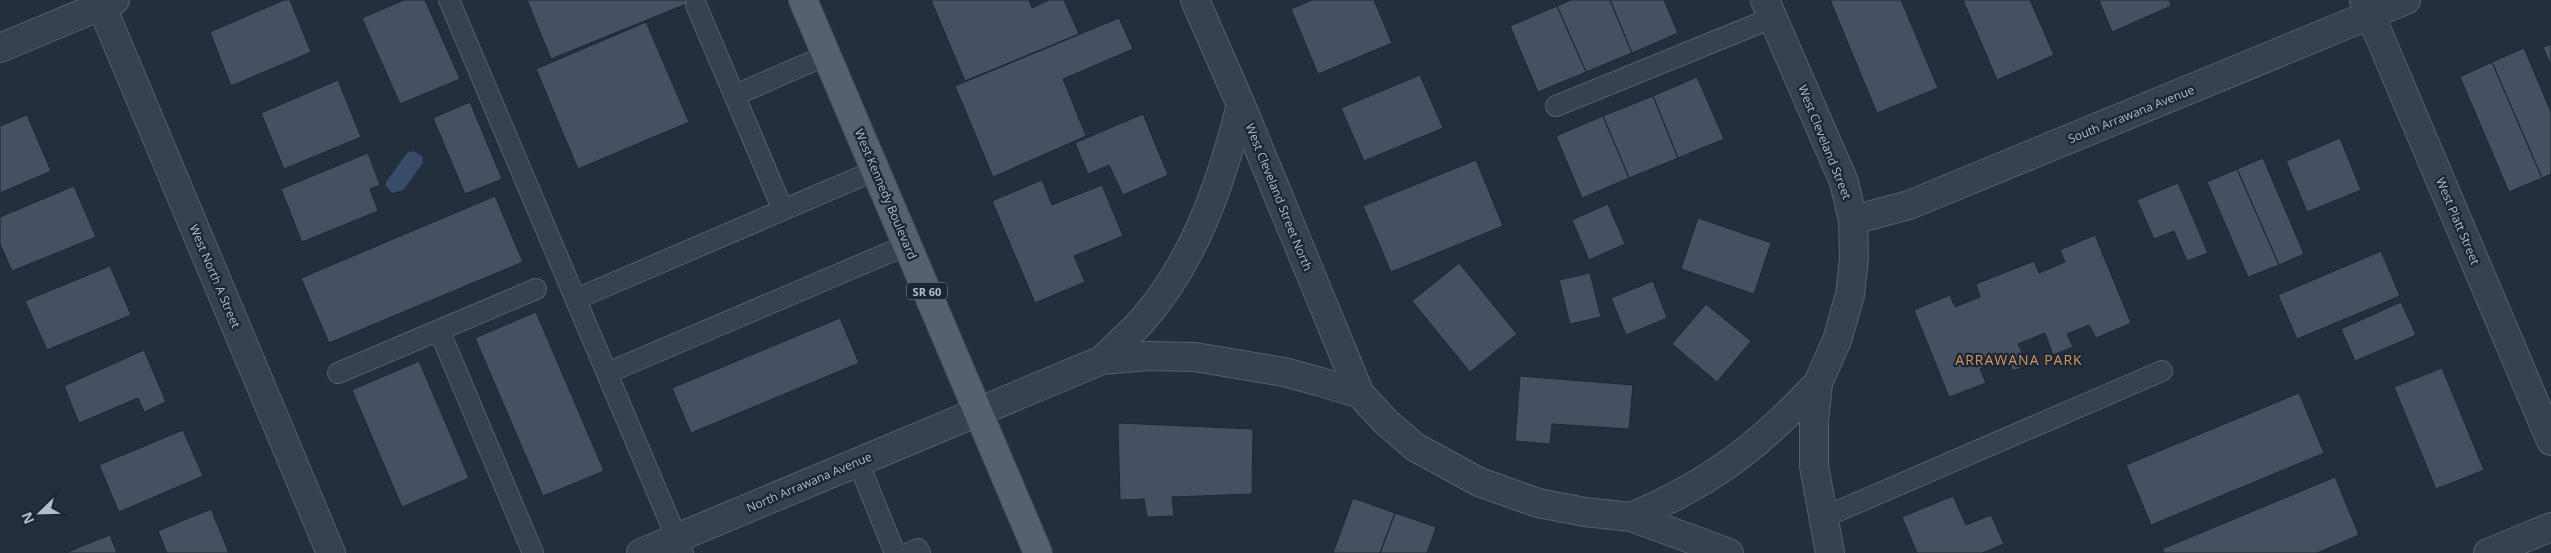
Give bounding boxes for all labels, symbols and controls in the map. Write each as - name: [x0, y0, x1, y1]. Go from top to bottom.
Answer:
- street label: South Arrawana Avenue: [2065, 81, 2197, 147]
- street label: West Cleveland Street: [1794, 82, 1856, 202]
- street label: West Cleveland Street North: [1242, 121, 1316, 273]
- street label: West Kennedy Boulevard: [851, 126, 921, 262]
- street label: West Platt Street: [2432, 175, 2484, 267]
- street label: West North A Street: [185, 222, 245, 330]
- road number: SR 60: [907, 282, 947, 300]
- district label: ARRAWANA PARK: [1955, 350, 2083, 369]
- street label: North Arrawana Avenue: [744, 448, 875, 516]
- north arrow: [15, 488, 65, 538]
- text: N: [17, 509, 39, 527]

